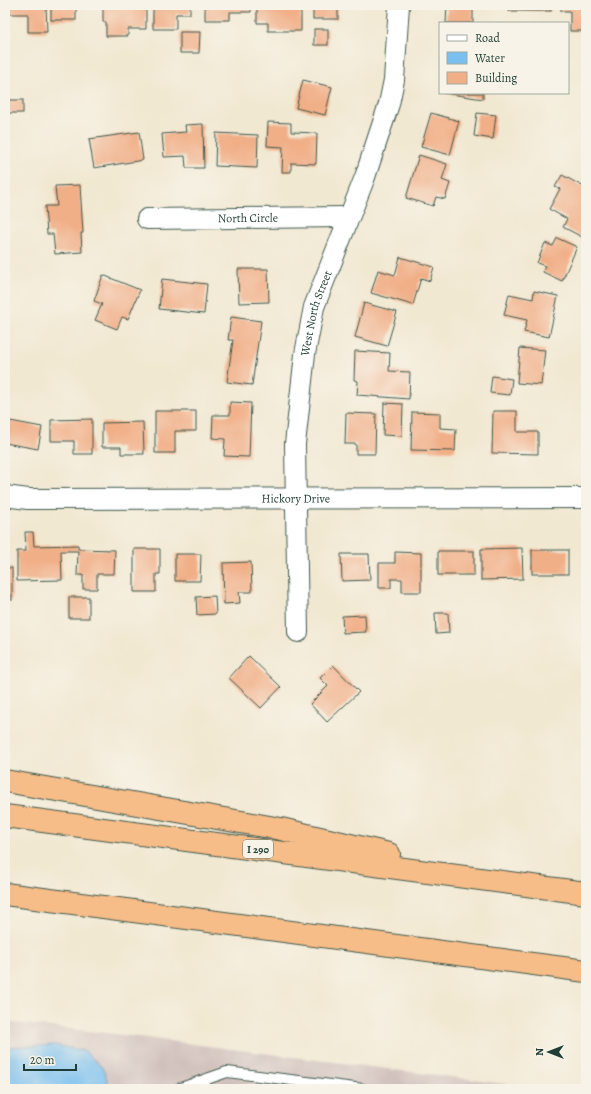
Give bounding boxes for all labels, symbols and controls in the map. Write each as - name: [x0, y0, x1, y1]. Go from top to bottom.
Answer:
- legend: [439, 22, 569, 94]
- text: Road: [475, 30, 501, 46]
- text: Water: [474, 50, 505, 66]
- text: Building: [475, 70, 517, 86]
- street label: North Circle: [218, 210, 278, 226]
- street label: West North Street: [297, 268, 336, 358]
- street label: Hickory Drive: [261, 490, 330, 507]
- road number: I 290: [243, 840, 273, 858]
- north arrow: [529, 1032, 569, 1072]
- scale bar: [24, 1046, 76, 1072]
- text: N: [532, 1048, 547, 1056]
- text: 20 m: [30, 1052, 54, 1068]

